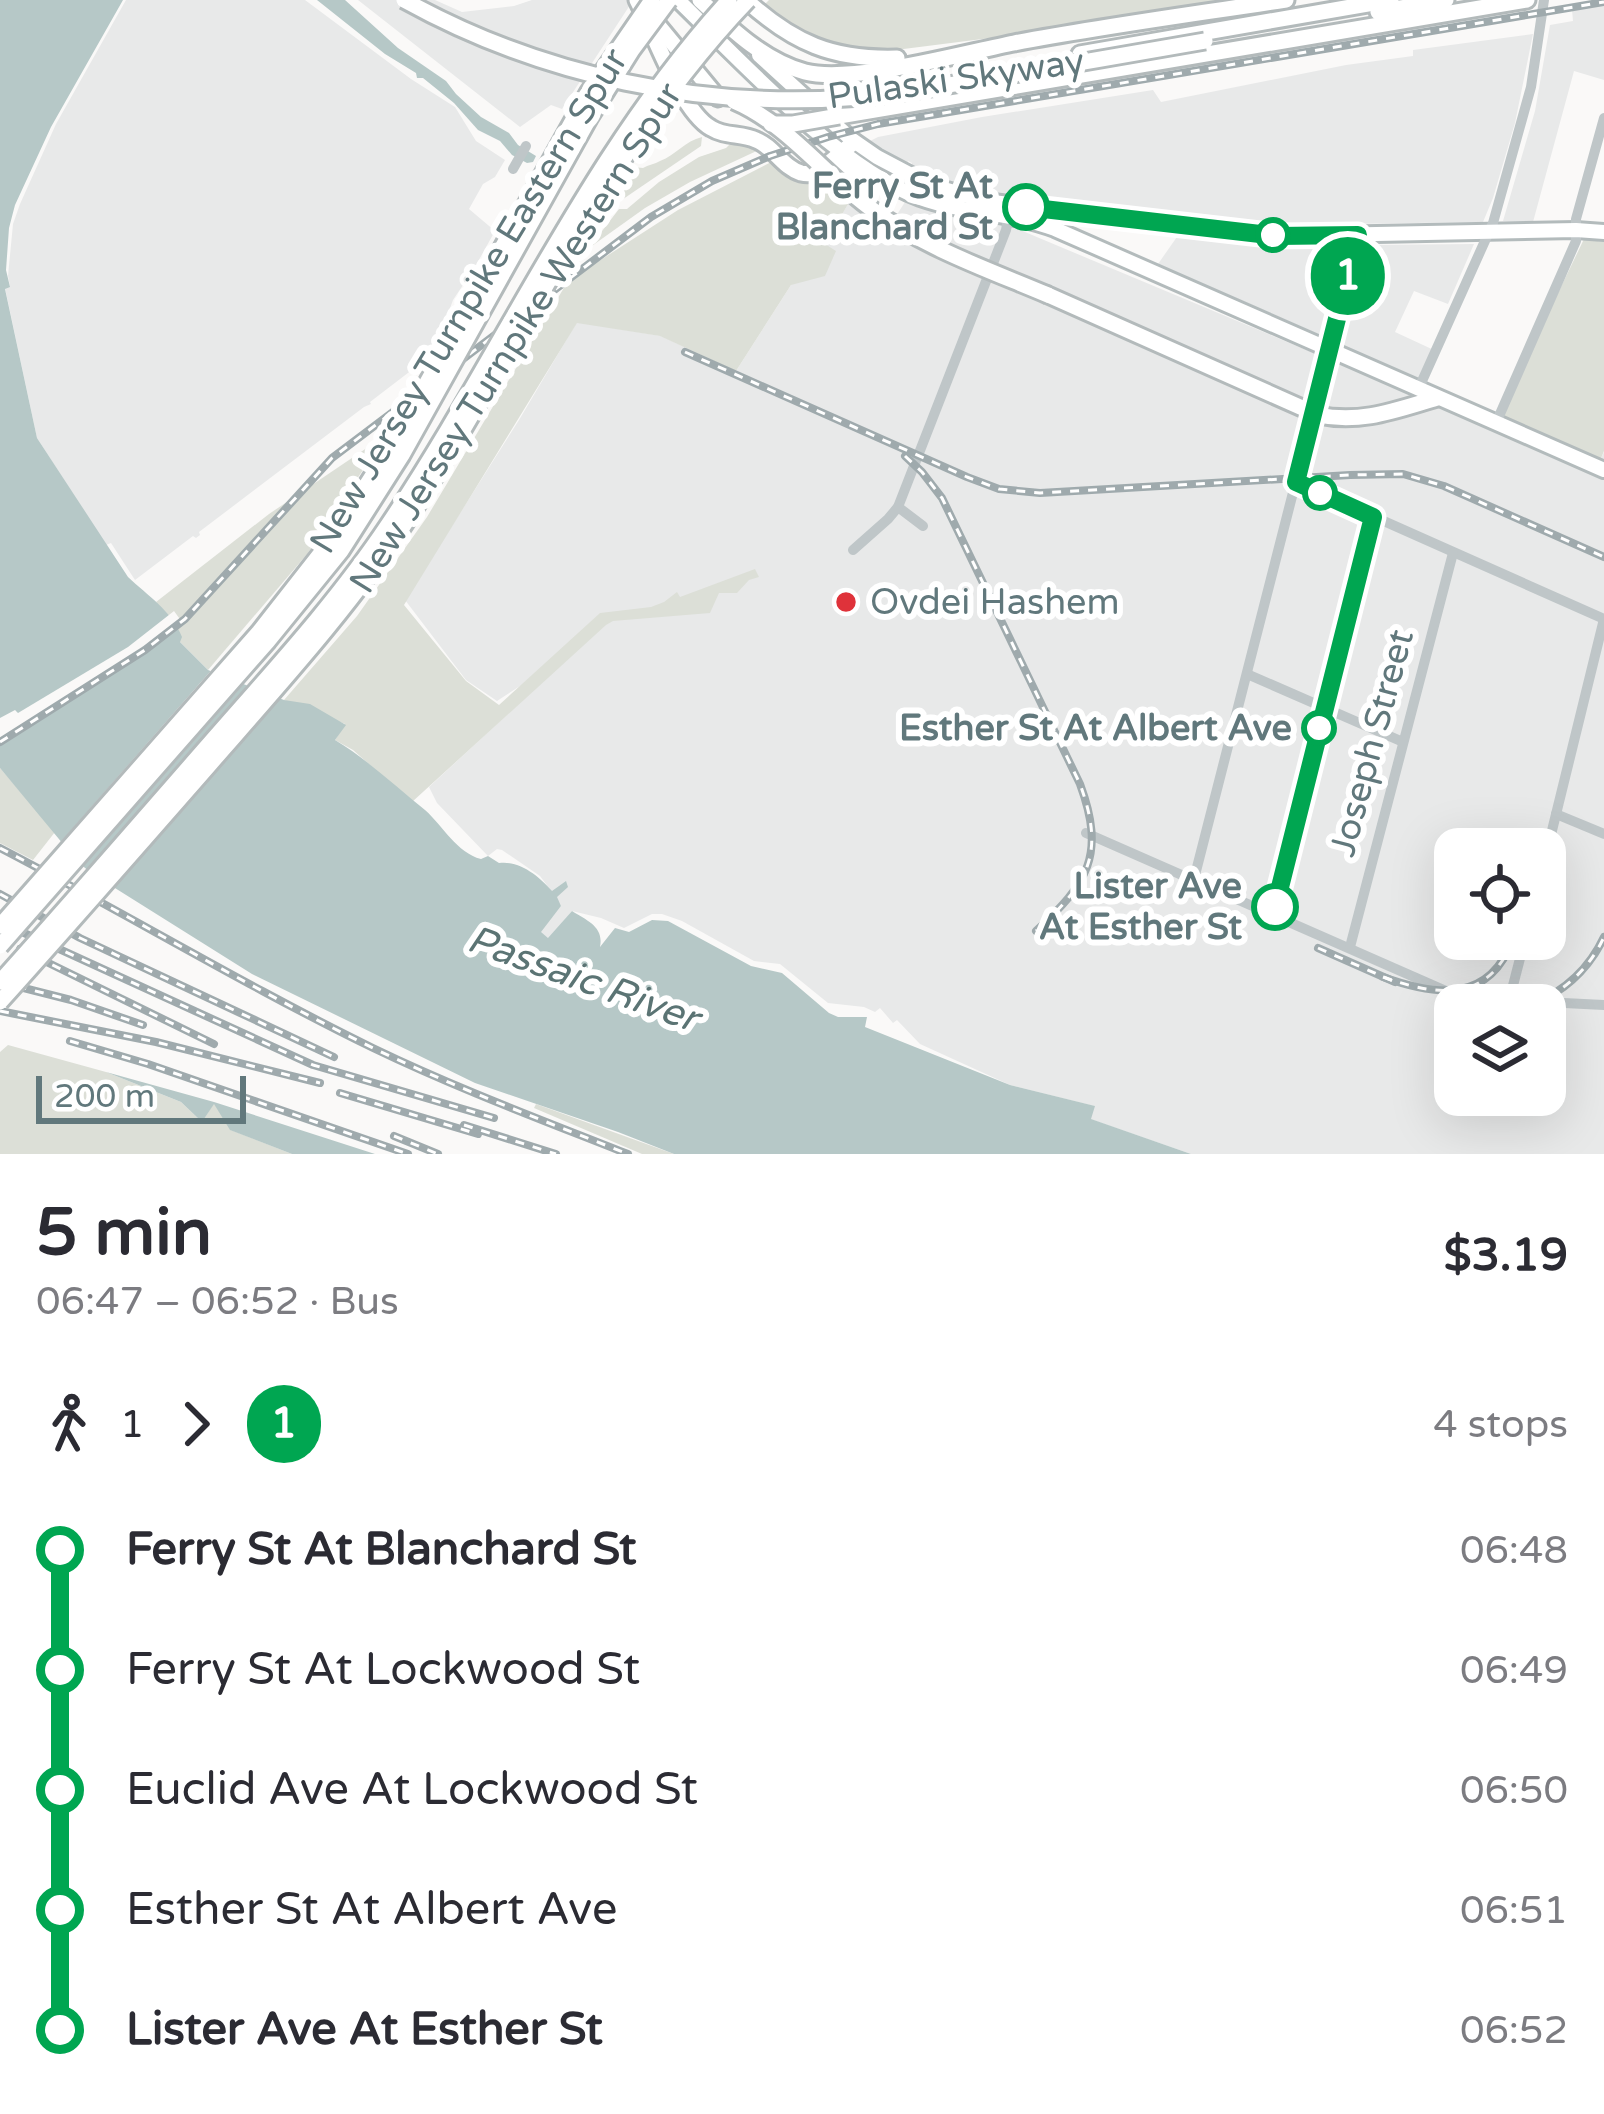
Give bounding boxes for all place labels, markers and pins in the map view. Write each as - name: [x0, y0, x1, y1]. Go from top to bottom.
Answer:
- place label: Ferry St At Blanchard St: [775, 165, 993, 249]
- marker: Ferry St At Blanchard St: [1004, 185, 1048, 229]
- unlabelled marker: [1257, 219, 1289, 251]
- unlabelled marker: [1304, 477, 1336, 509]
- place label: Ovdei Hashem: [870, 581, 1120, 624]
- marker: Ovdei Hashem: [833, 589, 859, 615]
- place label: Esther St At Albert Ave: [899, 707, 1292, 750]
- marker: Esther St At Albert Ave: [1303, 712, 1335, 744]
- place label: Lister Ave At Esther St: [1039, 865, 1242, 949]
- marker: Lister Ave At Esther St: [1253, 885, 1297, 929]

